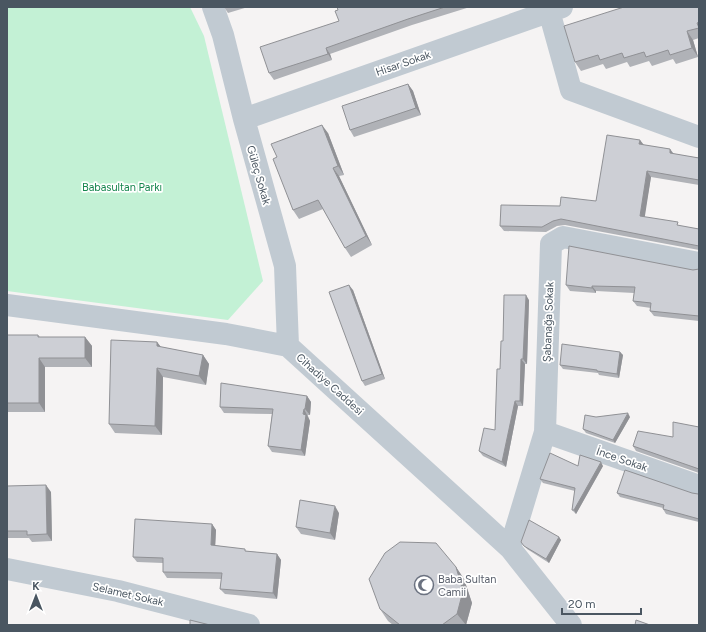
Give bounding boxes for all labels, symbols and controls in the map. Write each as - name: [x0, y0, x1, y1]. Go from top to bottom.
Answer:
- street label: Hisar Sokak: [374, 48, 433, 79]
- street label: Güleç Sokak: [244, 144, 273, 207]
- park label: Babasultan Parkı: [82, 181, 162, 194]
- street label: Şabanağa Sokak: [541, 281, 556, 362]
- street label: Cihadiye Caddesi: [293, 351, 366, 418]
- street label: İnce Sokak: [595, 445, 650, 474]
- place label: Baba Sultan Camii: [438, 573, 496, 599]
- mosque icon: Baba Sultan Camii: [413, 574, 435, 596]
- north arrow: [16, 576, 56, 616]
- text: K: [32, 580, 40, 593]
- street label: Selamet Sokak: [91, 580, 165, 609]
- scale bar: [562, 590, 641, 616]
- text: 20 m: [568, 597, 596, 611]

